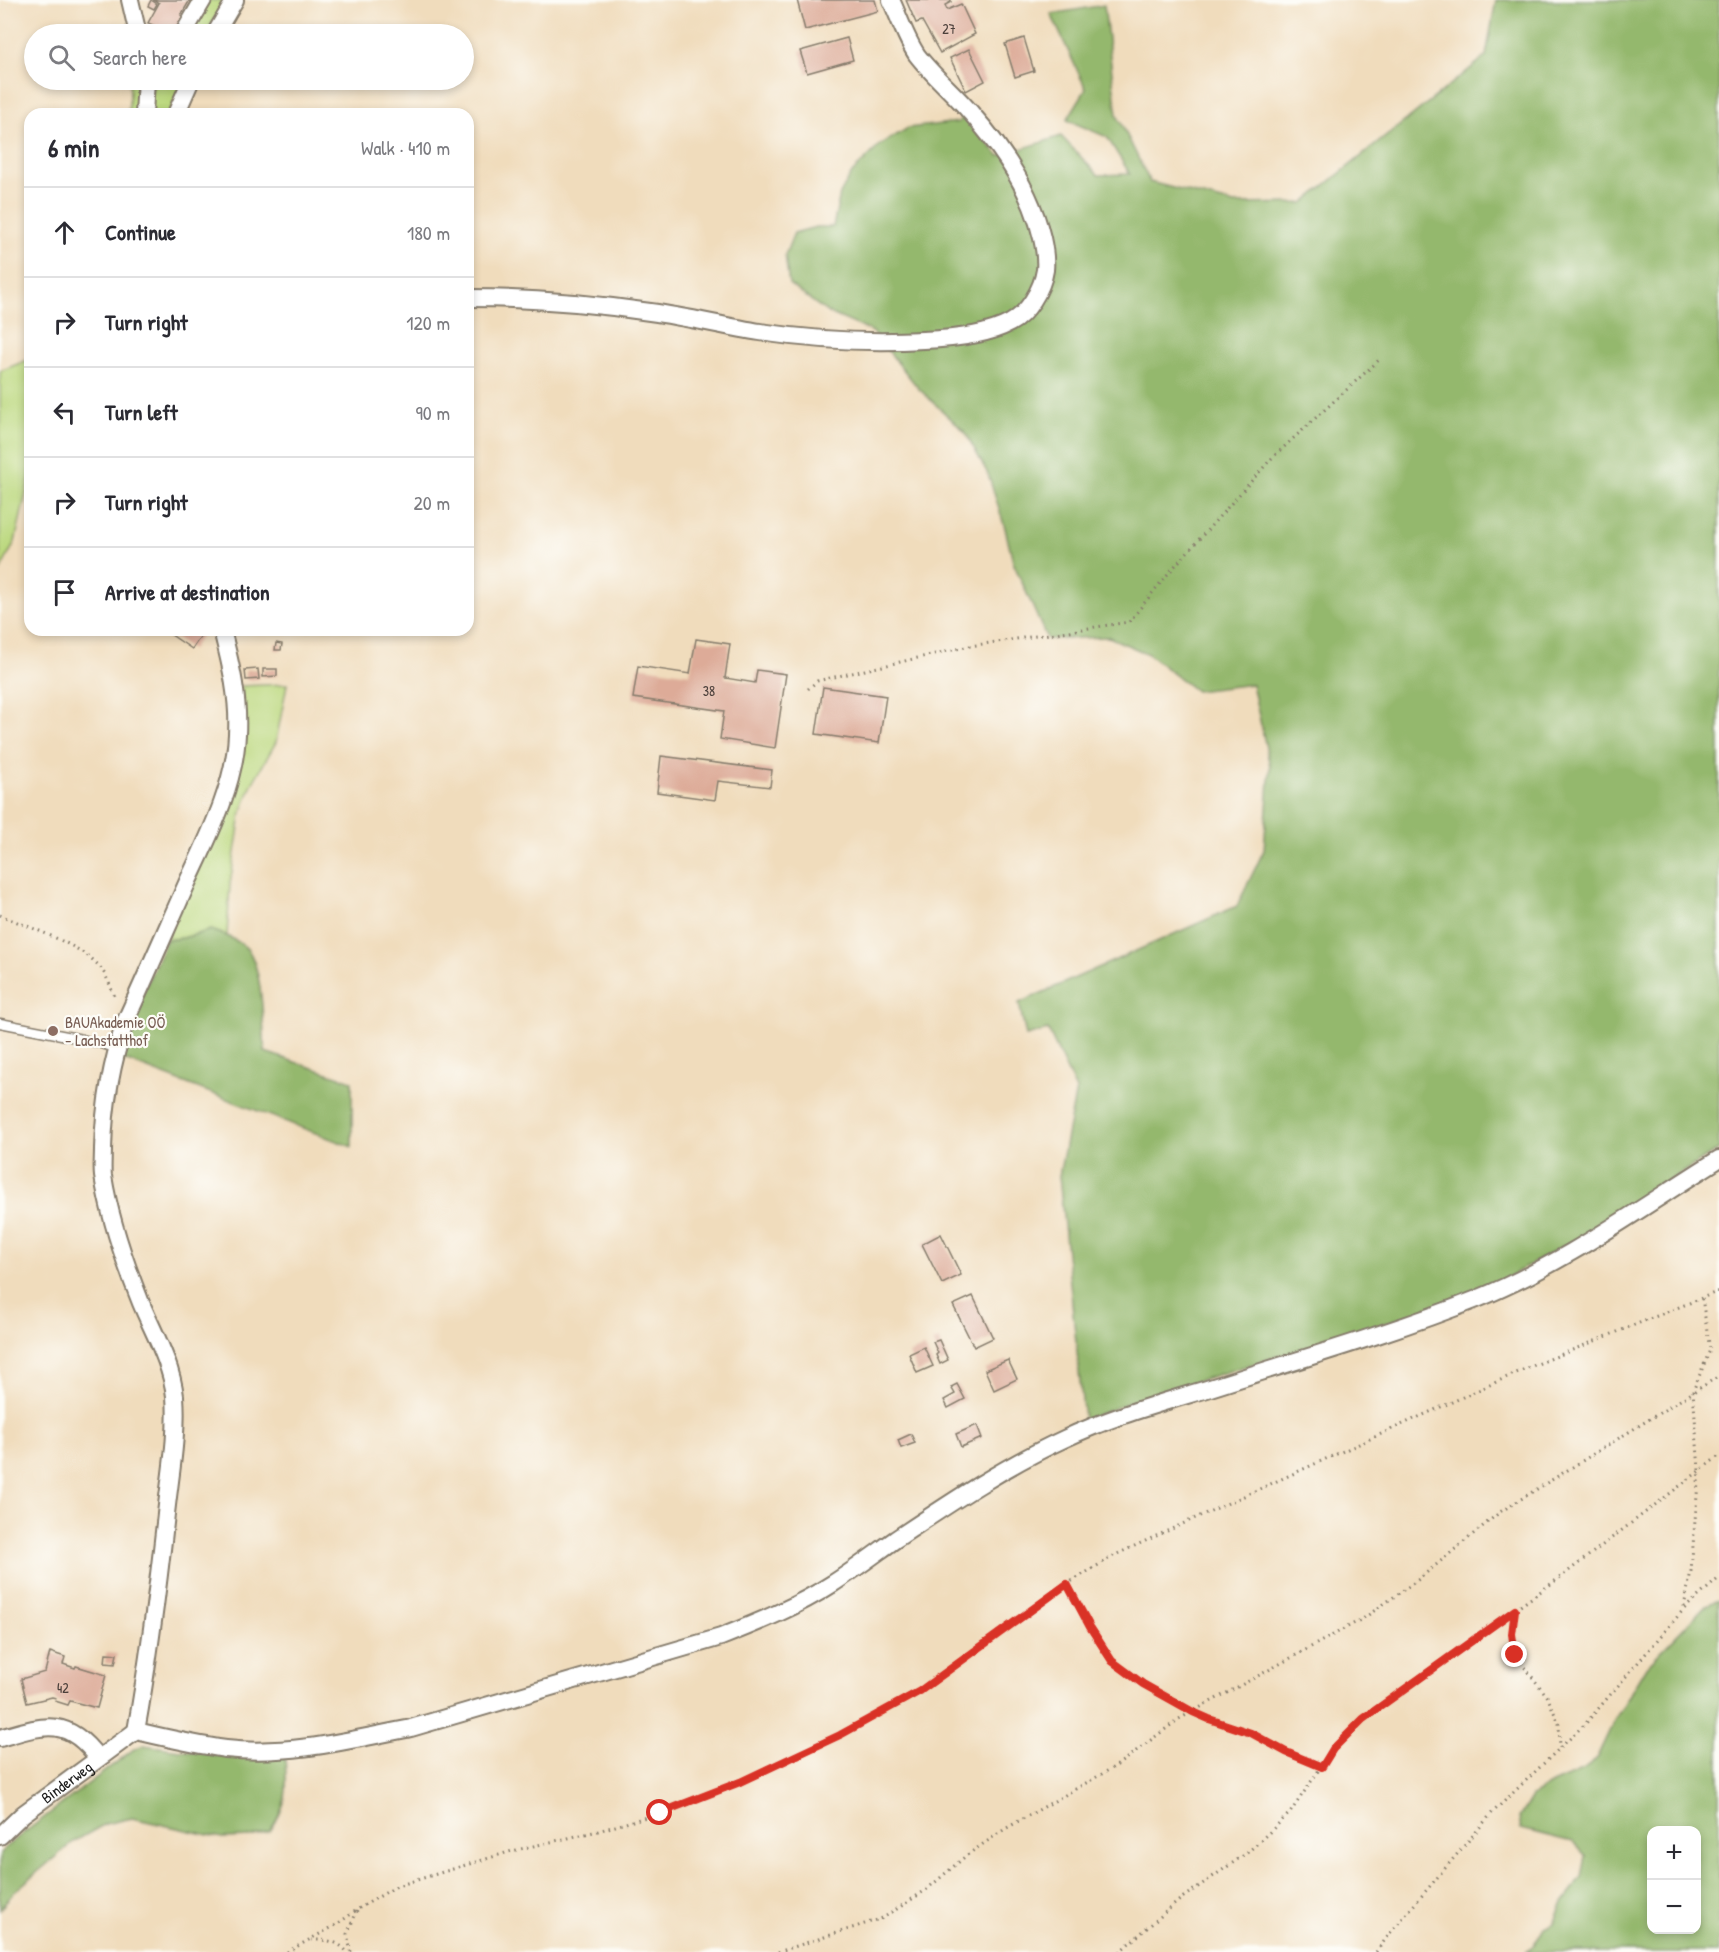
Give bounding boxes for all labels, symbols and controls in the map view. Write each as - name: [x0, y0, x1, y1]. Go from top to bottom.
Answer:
- house number: 27: [942, 19, 956, 38]
- search box: [24, 24, 474, 90]
- icon: search: [45, 41, 78, 74]
- text: Search here: [93, 42, 187, 72]
- text: 6 min: [48, 130, 100, 165]
- text: Walk · 410 m: [361, 134, 450, 161]
- icon: ahead: [48, 216, 81, 249]
- text: Continue: [105, 217, 176, 247]
- text: 180 m: [407, 219, 450, 246]
- icon: right: [48, 306, 81, 339]
- text: Turn right: [105, 307, 188, 337]
- text: 120 m: [406, 309, 450, 336]
- icon: left: [48, 396, 81, 429]
- text: Turn left: [105, 397, 178, 427]
- text: 90 m: [416, 399, 450, 426]
- icon: right: [48, 486, 81, 519]
- text: Turn right: [105, 487, 188, 517]
- text: 20 m: [413, 489, 450, 516]
- icon: arrive: [48, 576, 81, 609]
- text: Arrive at destination: [105, 577, 270, 607]
- house number: 38: [703, 681, 715, 700]
- place label: BAUAkademie OÖ - Lachstatthof: [65, 1011, 165, 1051]
- marker: BAUAkademie OÖ - Lachstatthof: [46, 1024, 60, 1038]
- route end: [1501, 1641, 1527, 1667]
- house number: 42: [57, 1678, 69, 1697]
- street label: Binderweg: [37, 1756, 97, 1808]
- route start: [646, 1799, 672, 1825]
- map controls: [1647, 1826, 1701, 1934]
- button: +: [1647, 1826, 1701, 1880]
- button: −: [1647, 1880, 1701, 1934]

